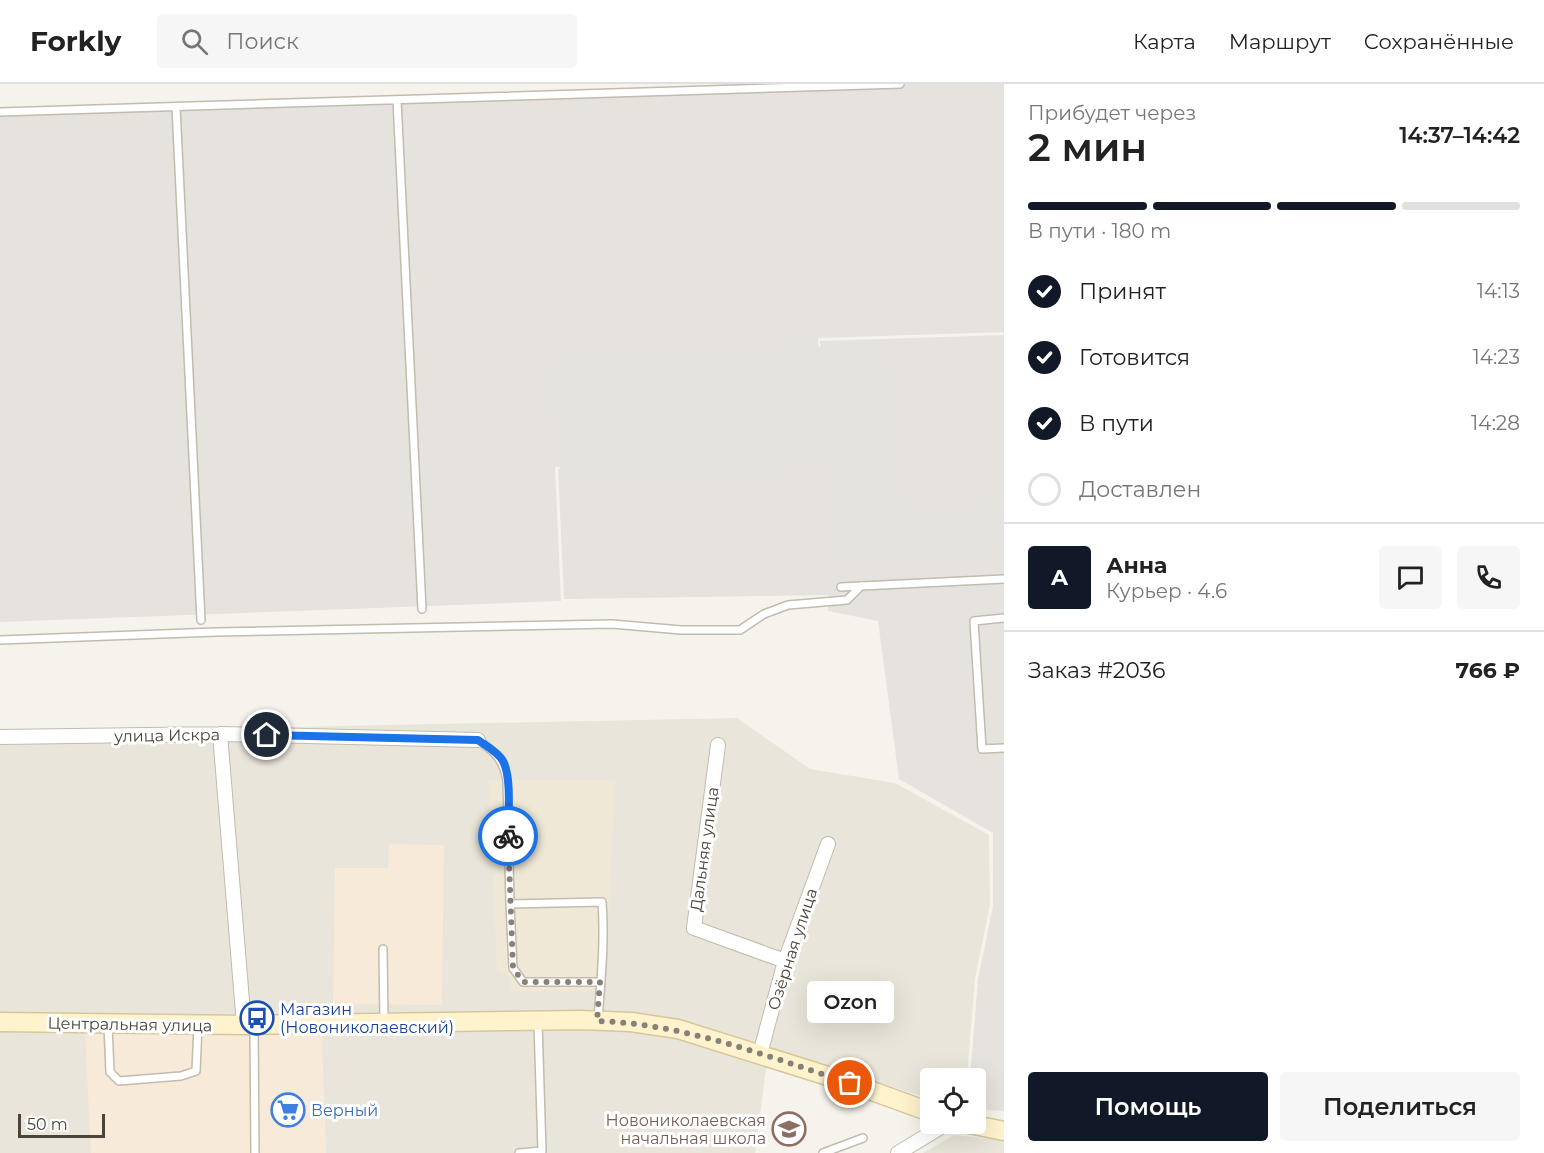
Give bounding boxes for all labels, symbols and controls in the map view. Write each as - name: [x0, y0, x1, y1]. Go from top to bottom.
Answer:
- search box: [157, 14, 577, 68]
- text: Forkly: [30, 24, 121, 58]
- icon: search: [178, 25, 211, 58]
- text: Поиск: [226, 28, 299, 55]
- text: Карта: [1133, 29, 1196, 54]
- text: Маршрут: [1229, 29, 1331, 54]
- text: Сохранённые: [1364, 29, 1514, 54]
- text: Прибудет через: [1028, 101, 1196, 125]
- text: 14:37–14:42: [1399, 122, 1520, 149]
- text: 2 мин: [1028, 123, 1147, 171]
- text: В пути · 180 m: [1028, 219, 1171, 243]
- icon: check: [1028, 275, 1061, 308]
- text: Принят: [1079, 278, 1166, 305]
- text: 14:13: [1477, 279, 1520, 303]
- icon: check: [1028, 341, 1061, 374]
- text: Готовится: [1079, 344, 1190, 371]
- text: 14:23: [1473, 345, 1520, 369]
- icon: check: [1028, 407, 1061, 440]
- text: В пути: [1079, 410, 1154, 437]
- text: 14:28: [1471, 411, 1520, 435]
- text: Доставлен: [1079, 476, 1201, 503]
- button: chat: [1379, 546, 1442, 609]
- button: phone: [1457, 546, 1520, 609]
- text: Анна: [1106, 552, 1167, 579]
- text: А: [1051, 564, 1068, 591]
- text: Курьер · 4.6: [1106, 579, 1227, 603]
- text: Заказ #2036: [1028, 657, 1165, 684]
- text: 766 ₽: [1455, 657, 1520, 684]
- pin: [241, 709, 292, 760]
- icon: home: [250, 718, 283, 751]
- street label: улица Искра: [113, 725, 220, 746]
- street label: Дальняя улица: [686, 786, 723, 913]
- courier: [478, 806, 538, 866]
- icon: bike: [492, 820, 525, 853]
- street label: Озёрная улица: [764, 886, 821, 1012]
- callout: Ozon: [806, 981, 894, 1023]
- text: Ozon: [824, 990, 877, 1014]
- bus stop icon: Магазин (Новониколаевский): [239, 1000, 275, 1036]
- place label: Магазин (Новониколаевский): [280, 1000, 454, 1037]
- street label: Центральная улица: [48, 1014, 212, 1035]
- pin: [824, 1057, 875, 1108]
- icon: bag: [833, 1066, 866, 1099]
- map controls: [920, 1068, 986, 1134]
- button: locate: [920, 1068, 986, 1134]
- button: Помощь: [1028, 1072, 1268, 1141]
- button: Поделиться: [1280, 1072, 1520, 1141]
- supermarket icon: Верный: [270, 1092, 306, 1128]
- place label: Верный: [311, 1101, 378, 1120]
- scale bar: [18, 1111, 105, 1138]
- place label: Новониколаевская начальная школа: [606, 1111, 766, 1148]
- school or university icon: Новониколаевская начальная школа: [771, 1111, 807, 1147]
- text: 50 m: [27, 1115, 68, 1134]

